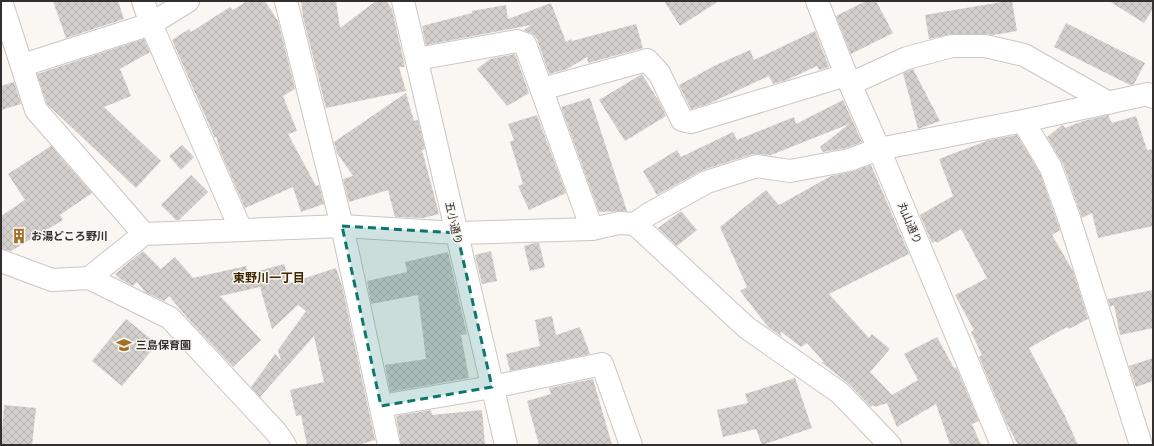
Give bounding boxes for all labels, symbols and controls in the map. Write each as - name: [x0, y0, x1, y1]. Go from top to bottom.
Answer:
- street label: 五小通り: [442, 200, 467, 246]
- street label: 丸山通り: [895, 200, 926, 246]
- building icon: お湯どころ野川: [10, 227, 28, 245]
- place label: お湯どころ野川: [31, 228, 108, 243]
- district label: 東野川一丁目: [233, 269, 305, 286]
- school or university icon: 三島保育園: [115, 336, 133, 354]
- place label: 三島保育園: [136, 337, 191, 352]

